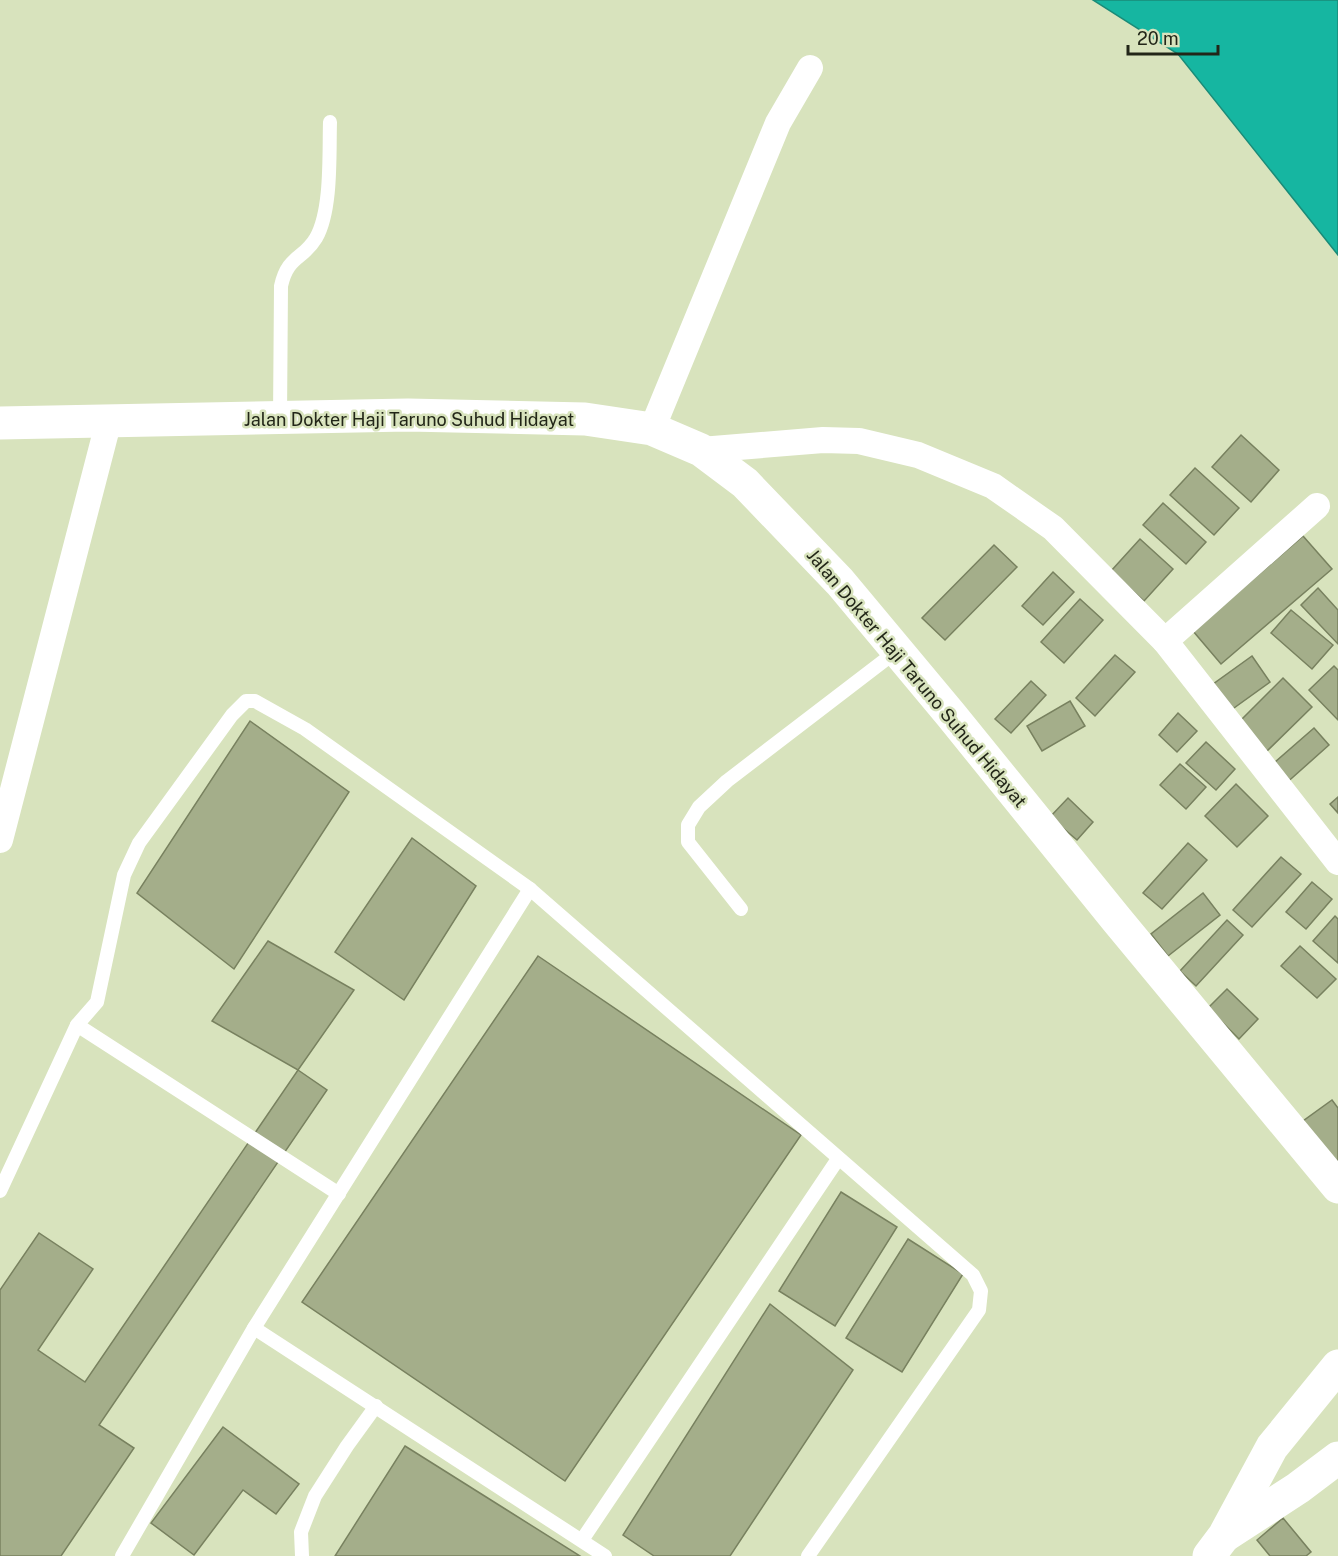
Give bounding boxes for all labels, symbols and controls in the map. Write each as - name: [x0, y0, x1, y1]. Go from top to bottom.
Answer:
- scale bar: [1128, 18, 1218, 56]
- text: 20 m: [1137, 28, 1179, 49]
- street label: Jalan Dokter Haji Taruno Suhud Hidayat: [244, 409, 574, 430]
- street label: Jalan Dokter Haji Taruno Suhud Hidayat: [803, 545, 1031, 811]

